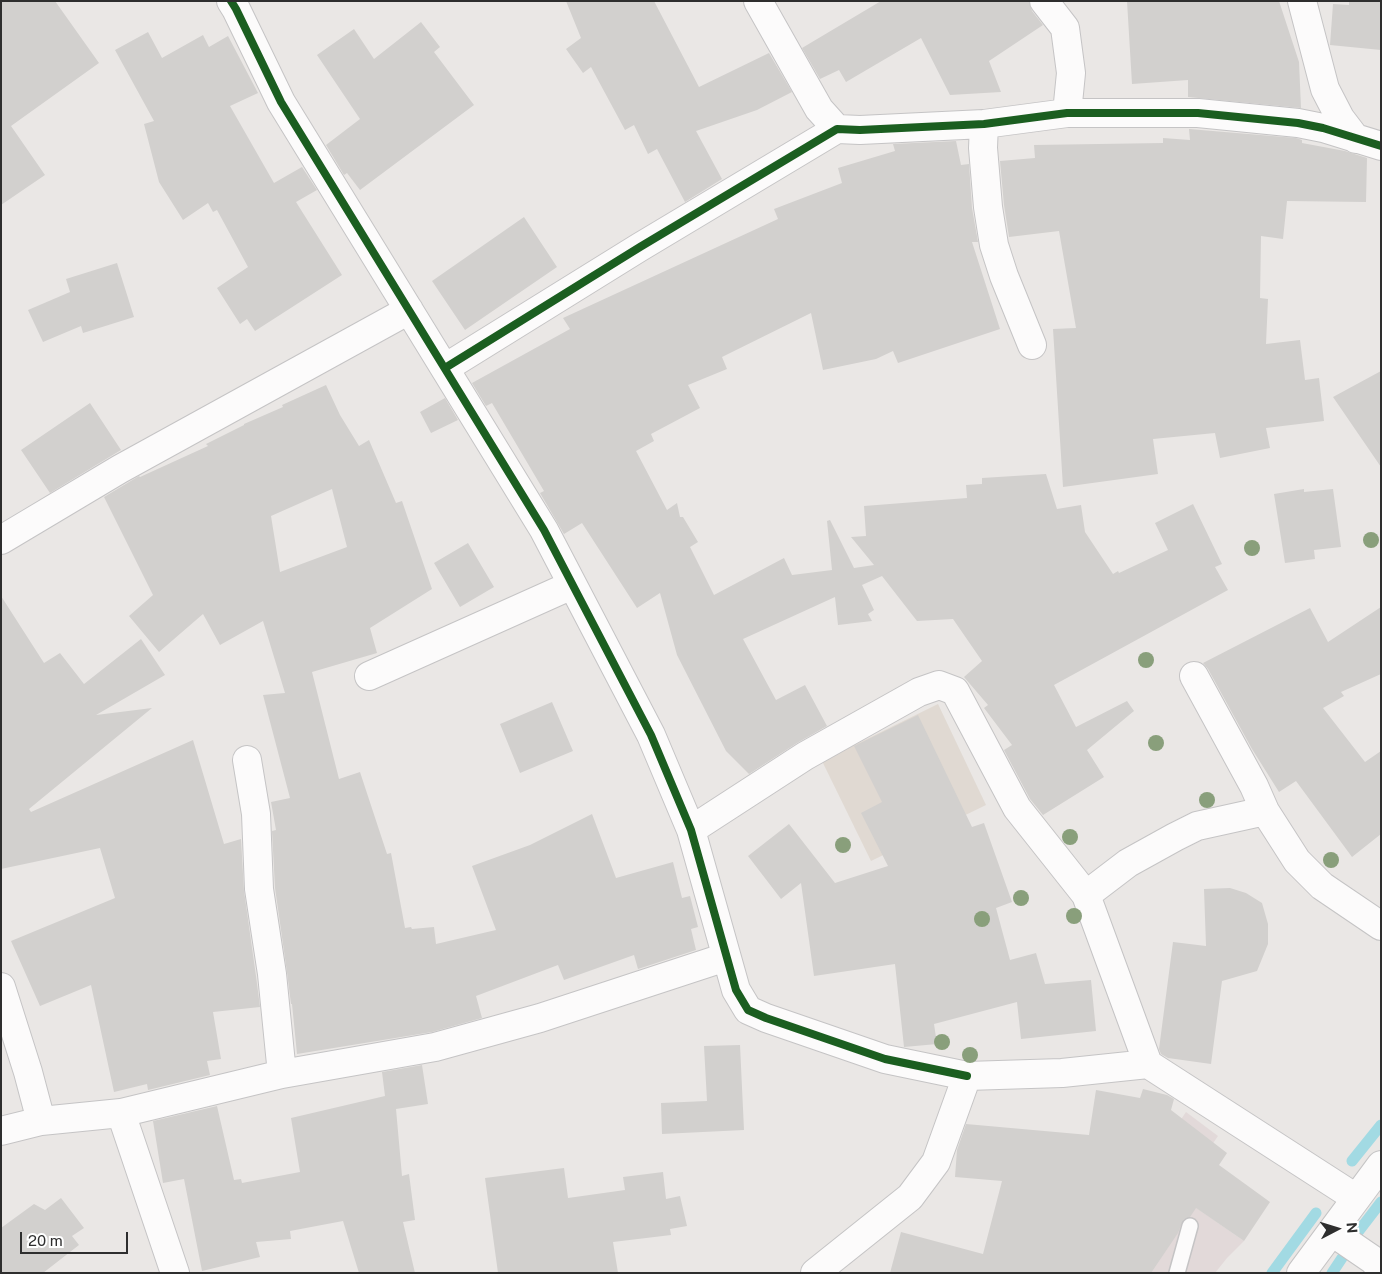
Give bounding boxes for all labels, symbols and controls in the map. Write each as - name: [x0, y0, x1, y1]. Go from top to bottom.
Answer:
- north arrow: [1312, 1204, 1362, 1254]
- scale bar: [22, 1222, 130, 1254]
- text: N: [1343, 1222, 1360, 1234]
- text: 20 m: [28, 1232, 63, 1249]

